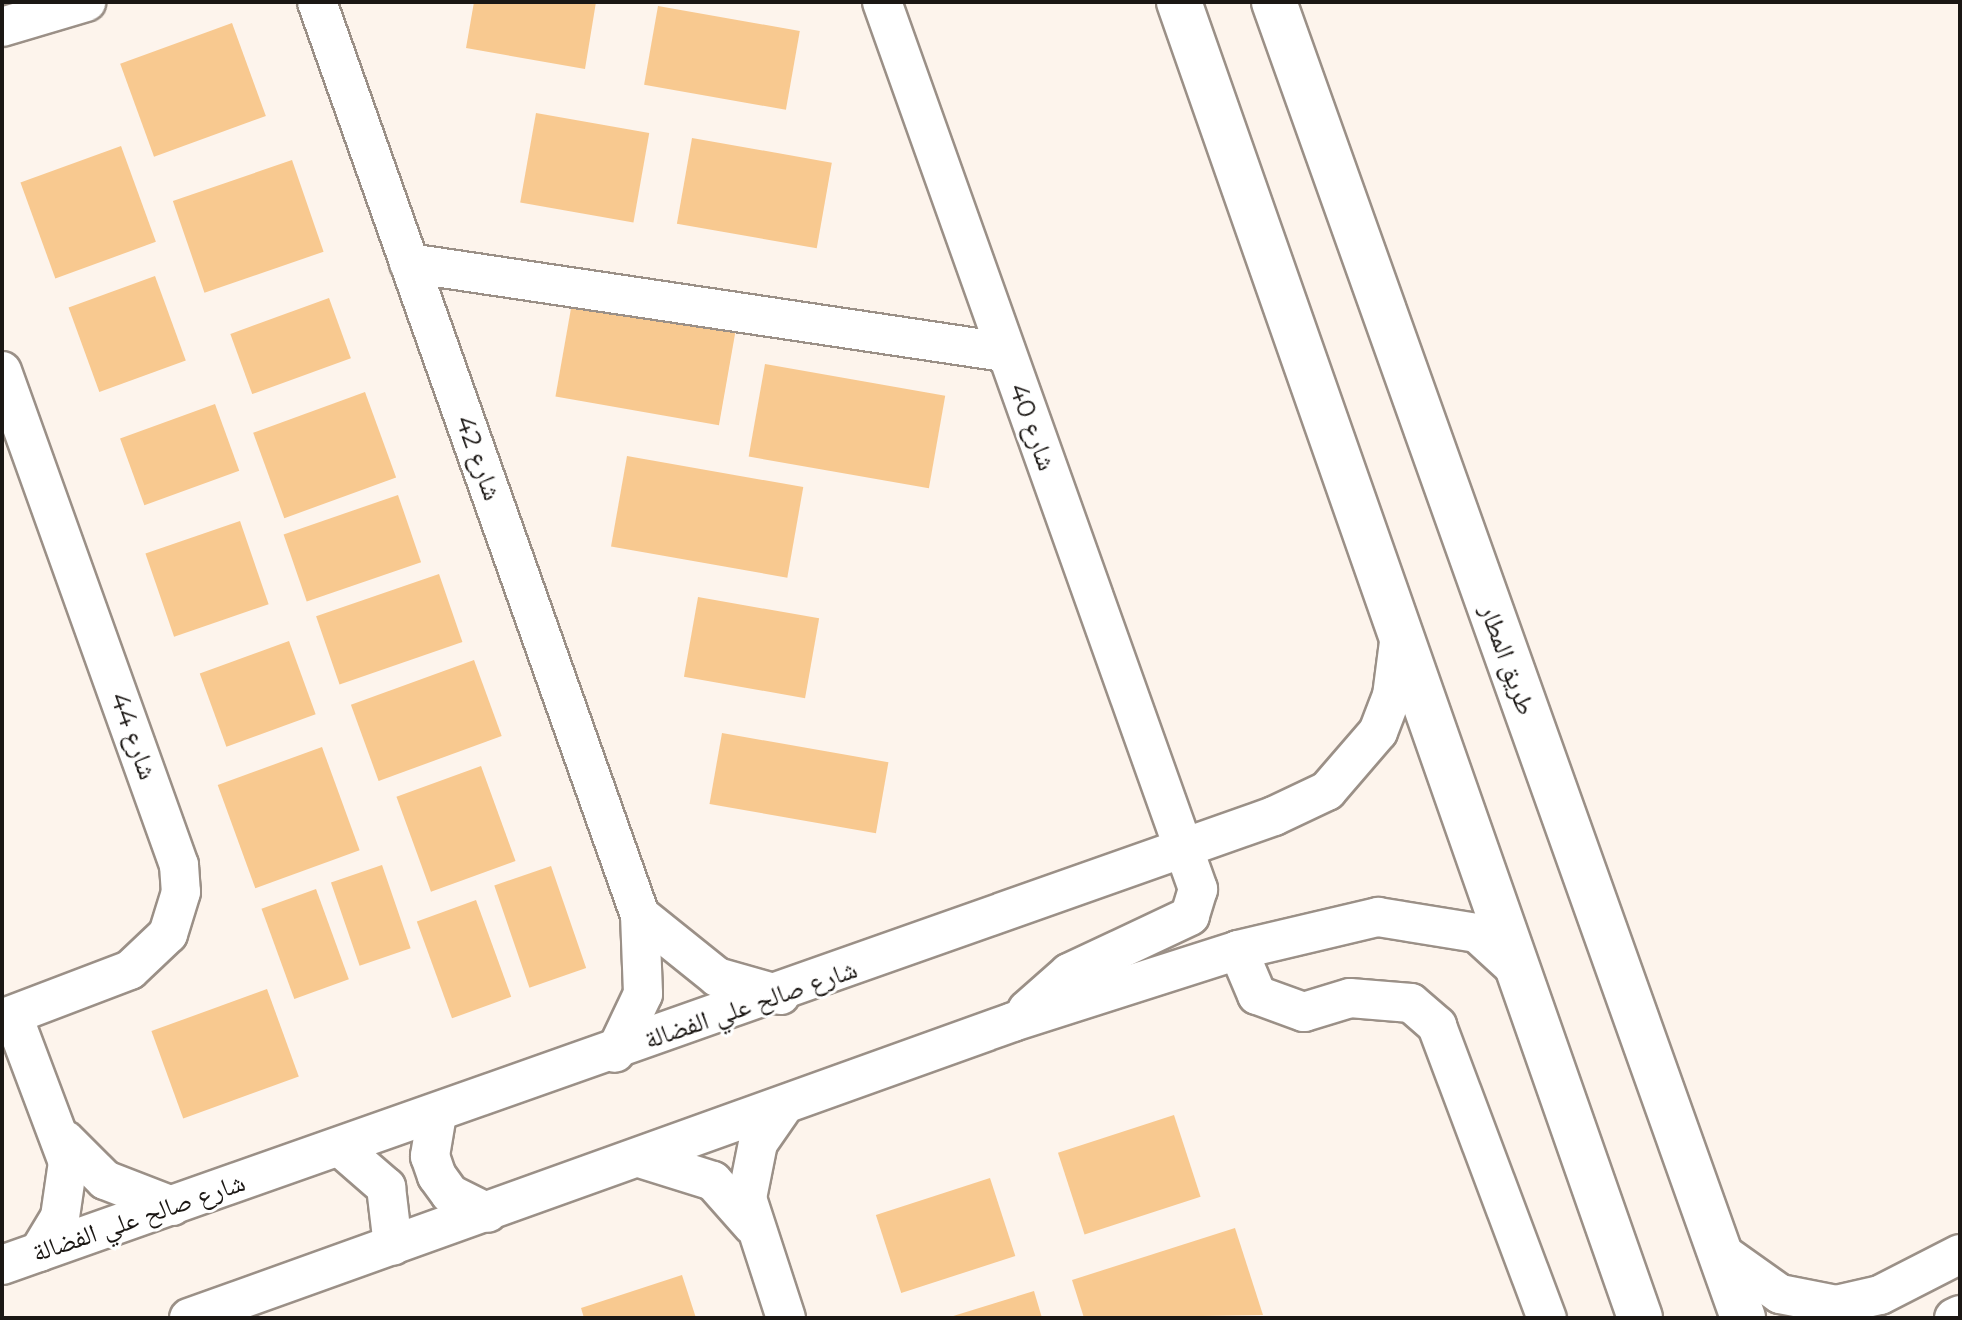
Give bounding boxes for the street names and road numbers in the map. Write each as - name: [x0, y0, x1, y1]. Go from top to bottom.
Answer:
- street label: شارع 40: [1002, 379, 1062, 475]
- street label: شارع 42: [448, 411, 508, 505]
- street label: طريق المطار: [1473, 600, 1541, 720]
- street label: شارع 44: [103, 688, 163, 784]
- street label: شارع صالح علي الفضالة: [641, 954, 861, 1056]
- street label: شارع صالح علي الفضالة: [29, 1167, 249, 1269]

